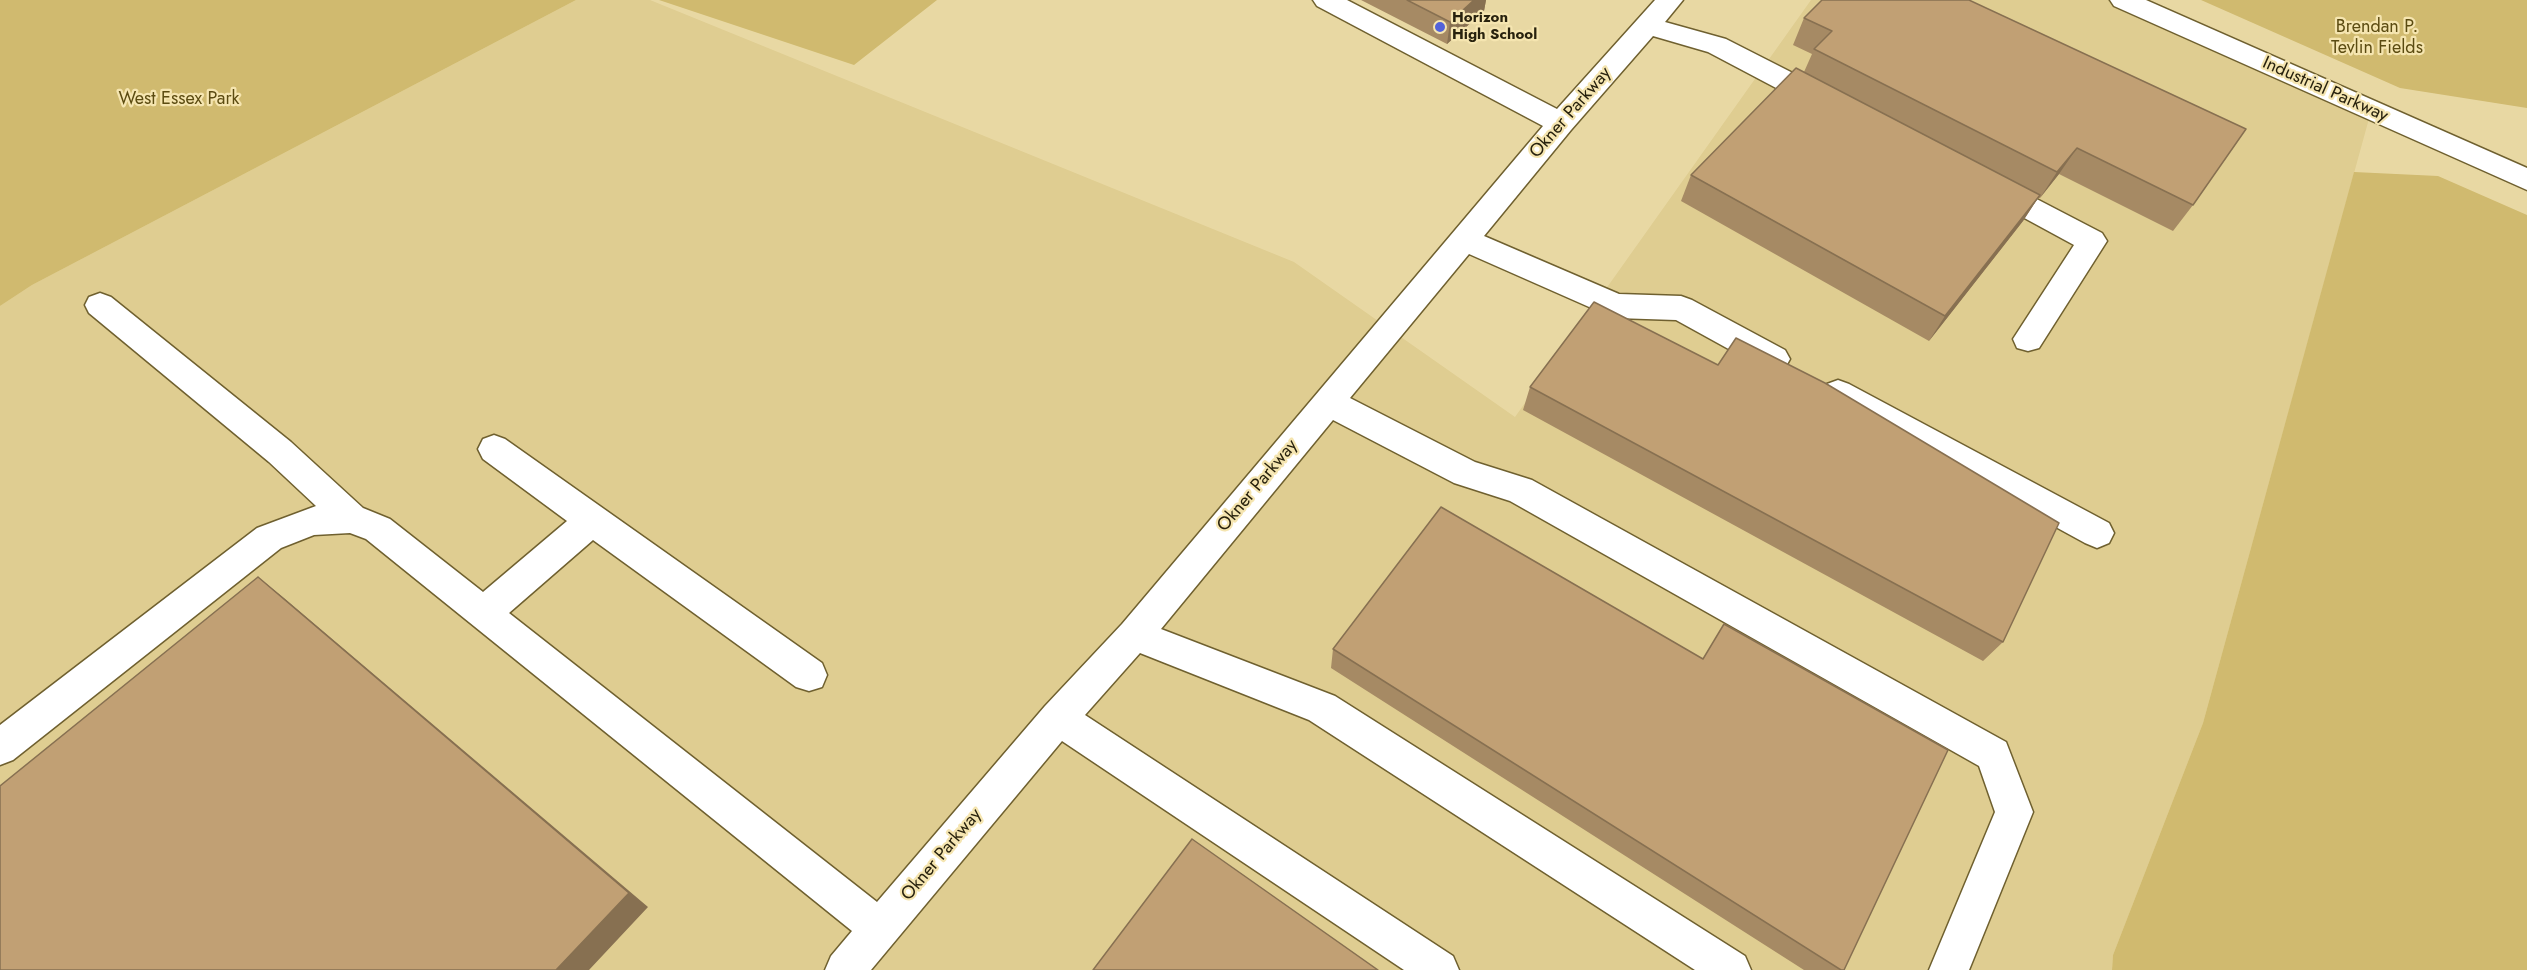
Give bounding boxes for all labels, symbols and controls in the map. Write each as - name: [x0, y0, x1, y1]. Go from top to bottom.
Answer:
- place label: Horizon High School: [1452, 9, 1537, 44]
- park label: Brendan P. Tevlin Fields: [2331, 17, 2423, 60]
- marker: Horizon High School: [1433, 20, 1447, 34]
- street label: Industrial Parkway: [2259, 53, 2391, 127]
- street label: Okner Parkway: [1526, 63, 1616, 163]
- park label: West Essex Park: [118, 89, 240, 111]
- street label: Okner Parkway: [1213, 436, 1303, 536]
- street label: Okner Parkway: [897, 805, 987, 905]

